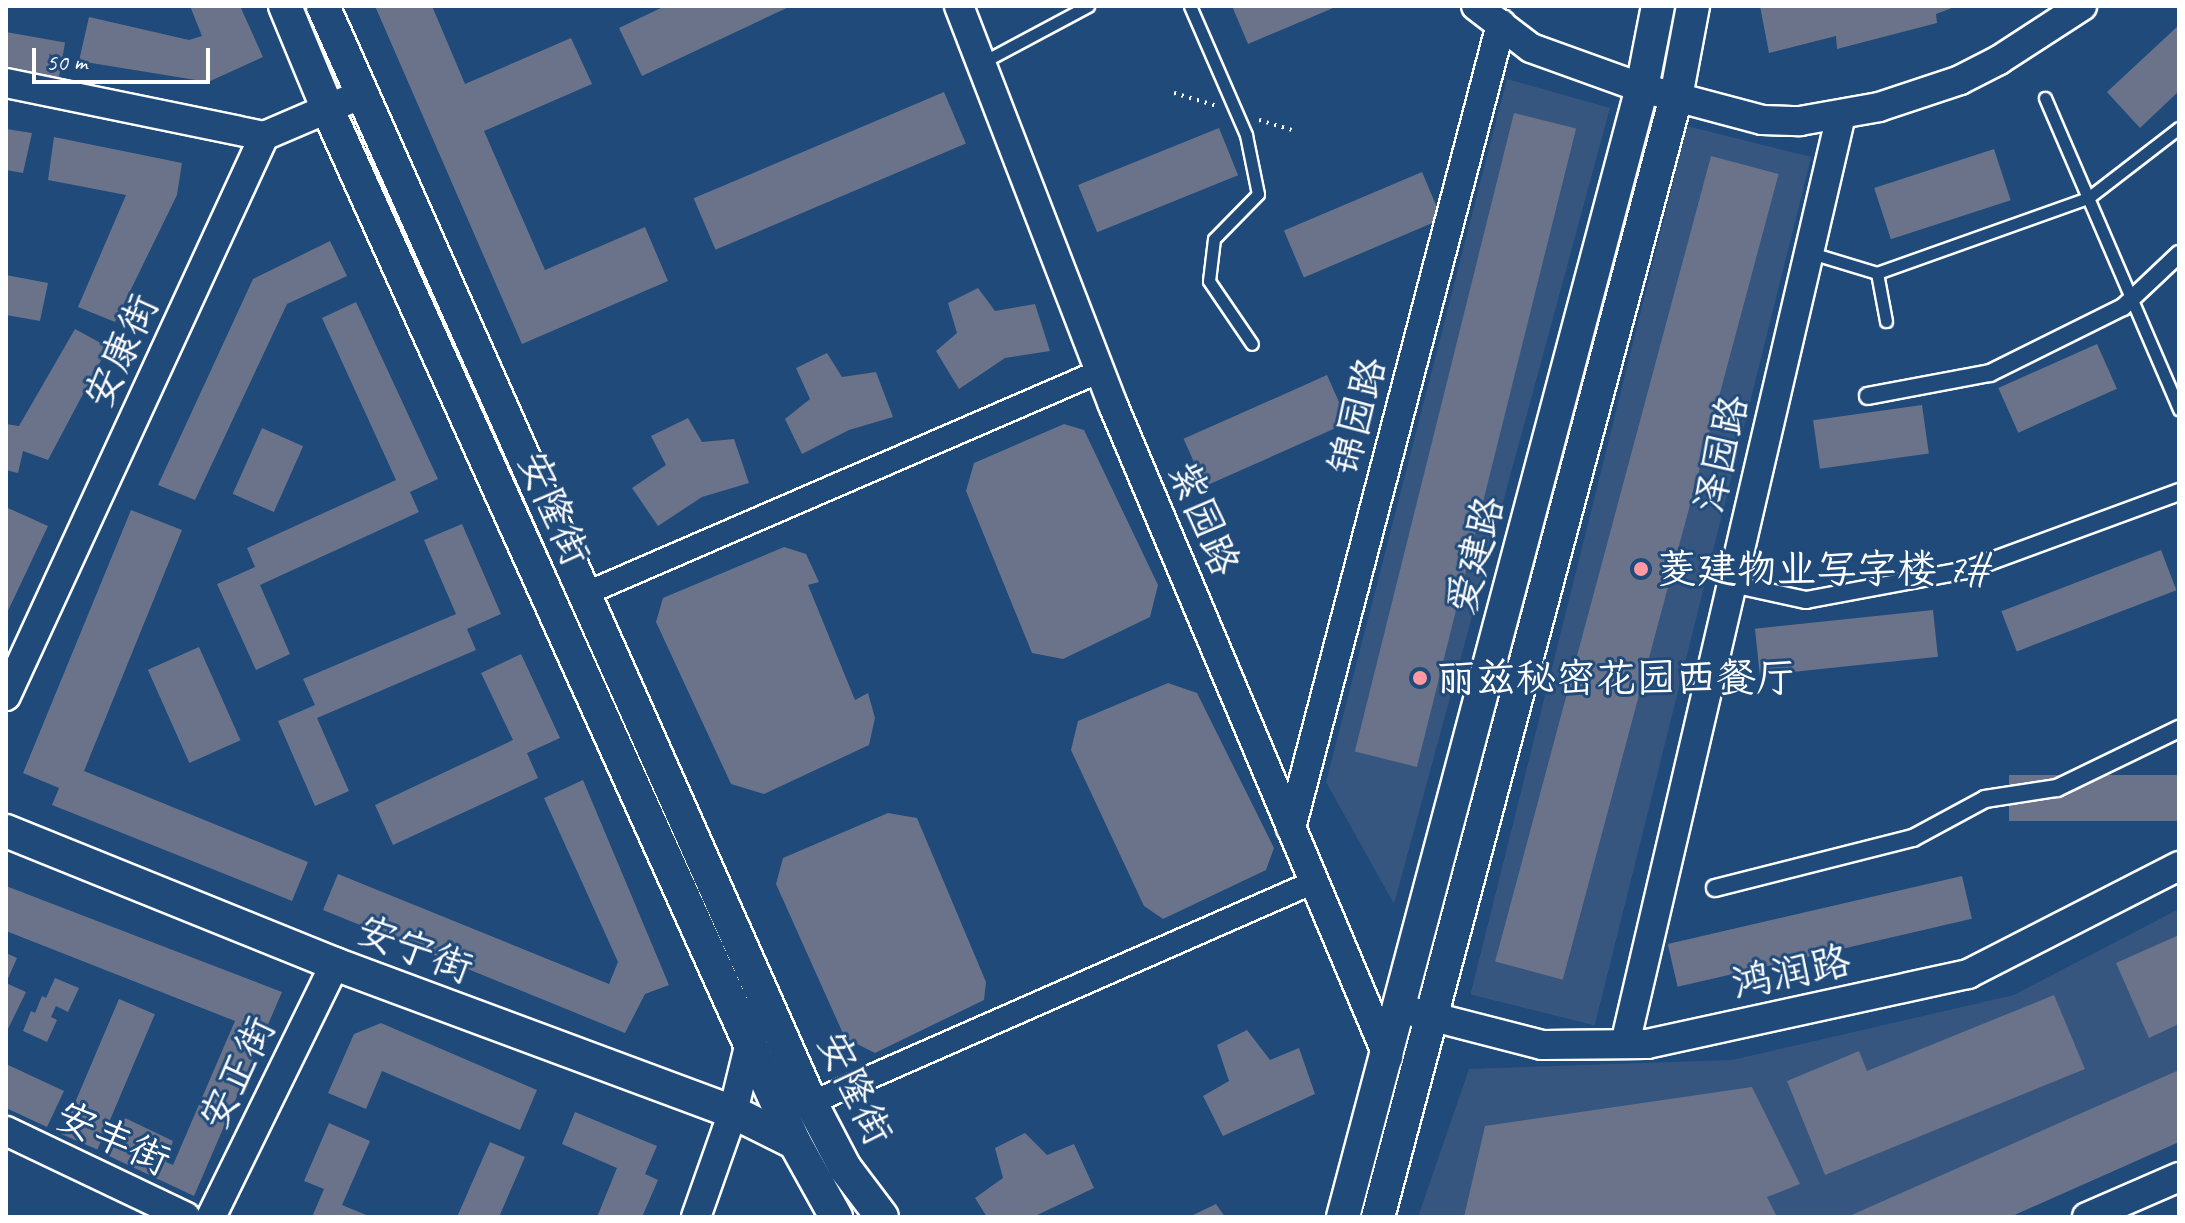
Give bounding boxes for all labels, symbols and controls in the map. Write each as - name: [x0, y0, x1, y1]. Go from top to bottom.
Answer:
- scale bar: [36, 32, 214, 82]
- text: 50 m: [46, 47, 87, 77]
- street label: 安康街: [74, 286, 168, 416]
- street label: 锦园路: [1318, 352, 1396, 480]
- street label: 泽园路: [1684, 390, 1758, 518]
- street label: 安隆街: [508, 443, 600, 573]
- street label: 紫园路: [1158, 453, 1250, 583]
- street label: 爱建路: [1436, 491, 1514, 619]
- place label: 菱建物业写字楼 7#: [1657, 545, 1987, 593]
- marker: 菱建物业写字楼 7#: [1632, 560, 1650, 578]
- place label: 丽兹秘密花园西餐厅: [1436, 654, 1796, 702]
- marker: 丽兹秘密花园西餐厅: [1411, 669, 1429, 687]
- street label: 安宁街: [350, 905, 480, 993]
- street label: 鸿润路: [1727, 936, 1855, 1008]
- street label: 安正街: [189, 1009, 285, 1137]
- street label: 安隆街: [807, 1024, 903, 1152]
- street label: 安丰街: [48, 1091, 178, 1185]

